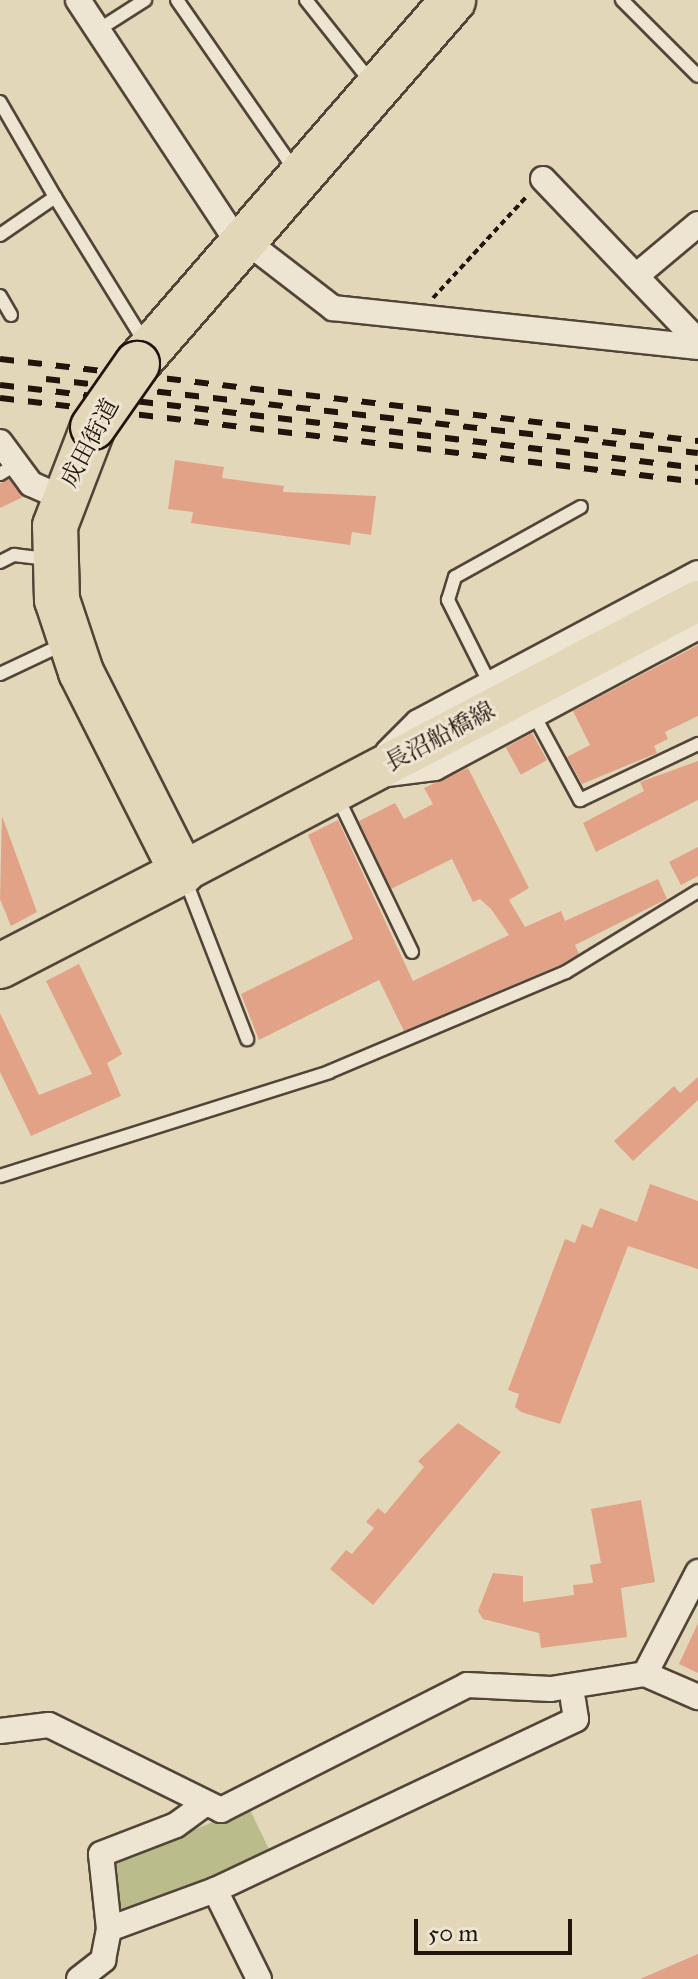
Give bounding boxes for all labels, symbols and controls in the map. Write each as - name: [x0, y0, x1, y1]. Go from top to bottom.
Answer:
- street label: 成田街道: [55, 394, 125, 492]
- street label: 長沼船橋線: [380, 696, 500, 778]
- scale bar: [418, 1903, 576, 1953]
- text: 50 m: [428, 1918, 478, 1948]

